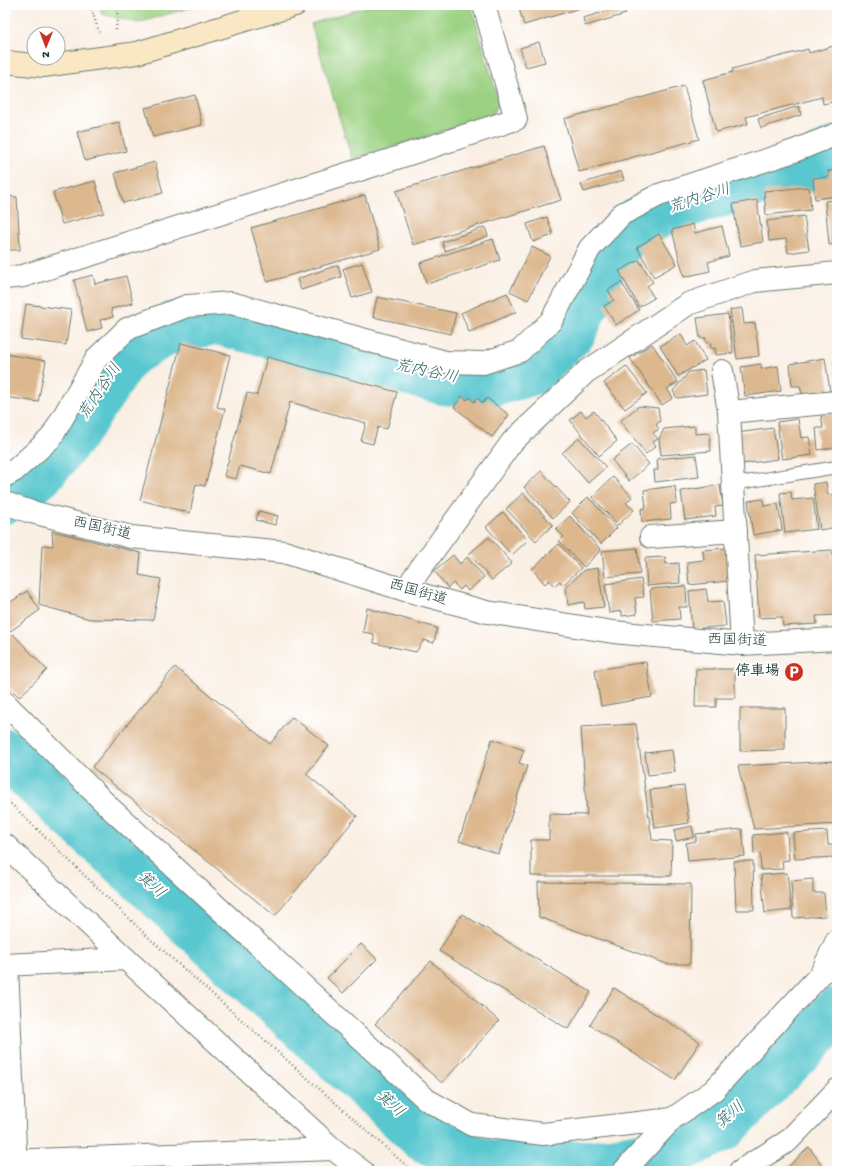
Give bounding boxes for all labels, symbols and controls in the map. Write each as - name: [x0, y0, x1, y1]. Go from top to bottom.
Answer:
- north arrow: [26, 26, 66, 66]
- text: N: [42, 48, 50, 60]
- water label: 荒内谷川: [666, 180, 733, 219]
- water label: 荒内谷川: [393, 356, 459, 389]
- water label: 荒内谷川: [74, 360, 127, 424]
- street label: 西国街道: [71, 513, 133, 545]
- street label: 西国街道: [387, 576, 449, 610]
- street label: 西国街道: [707, 631, 767, 651]
- parking icon: 停車場: [783, 661, 805, 683]
- place label: 停車場: [735, 662, 780, 681]
- water label: 箕川: [132, 867, 169, 904]
- water label: 箕川: [371, 1086, 408, 1123]
- water label: 箕川: [712, 1098, 749, 1134]

